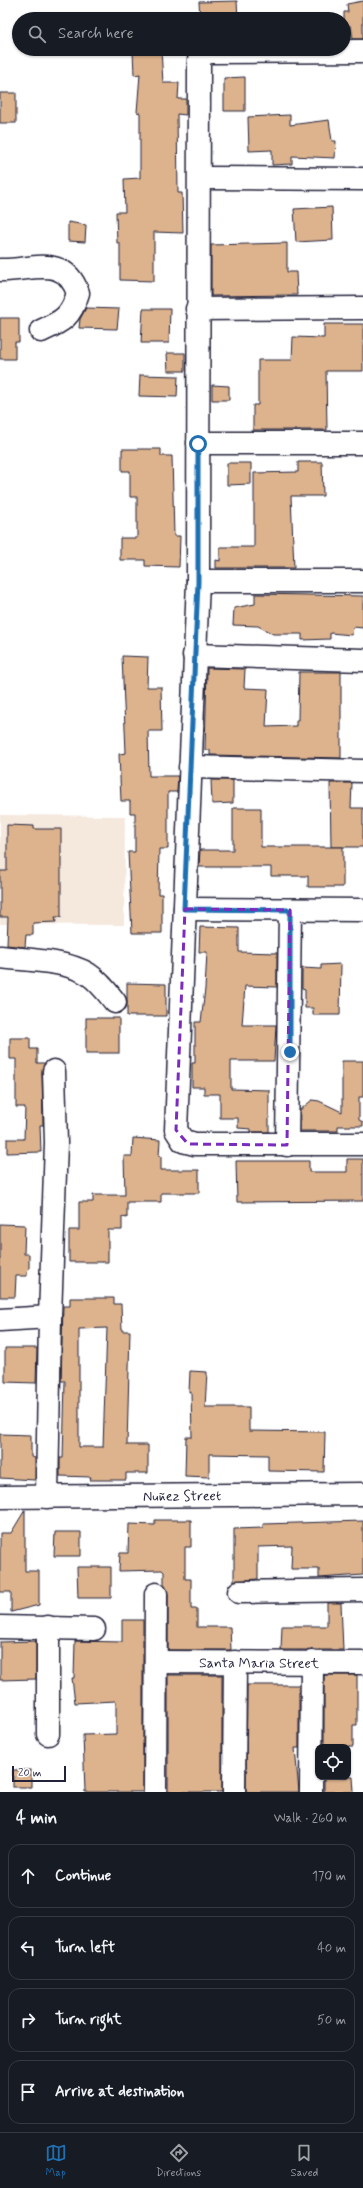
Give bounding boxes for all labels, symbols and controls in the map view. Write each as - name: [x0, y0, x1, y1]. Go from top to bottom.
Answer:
- search box: [12, 12, 351, 56]
- icon: search: [26, 23, 48, 45]
- text: Search here: [58, 24, 134, 44]
- route start: [189, 435, 207, 453]
- route end: [281, 1043, 299, 1061]
- street label: Nuñez Street: [143, 1487, 221, 1506]
- street label: Santa Maria Street: [199, 1654, 320, 1673]
- map controls: [315, 1744, 351, 1780]
- button: locate: [315, 1744, 351, 1780]
- scale bar: [12, 1764, 66, 1783]
- text: 20 m: [18, 1766, 41, 1780]
- text: 4 min: [16, 1807, 57, 1829]
- text: Walk · 260 m: [274, 1810, 347, 1827]
- icon: ahead: [17, 1865, 39, 1887]
- text: Continue: [55, 1866, 111, 1886]
- text: 170 m: [312, 1868, 346, 1885]
- icon: left: [17, 1937, 39, 1959]
- text: Turn left: [55, 1938, 115, 1958]
- text: 40 m: [317, 1940, 346, 1957]
- icon: right: [17, 2009, 39, 2031]
- text: Turn right: [55, 2010, 122, 2030]
- text: 50 m: [317, 2012, 346, 2029]
- icon: arrive: [17, 2081, 39, 2103]
- text: Arrive at destination: [55, 2082, 184, 2102]
- tab: Map: [45, 2142, 67, 2180]
- tab: Directions: [156, 2142, 201, 2180]
- tab: Saved: [291, 2142, 318, 2180]

